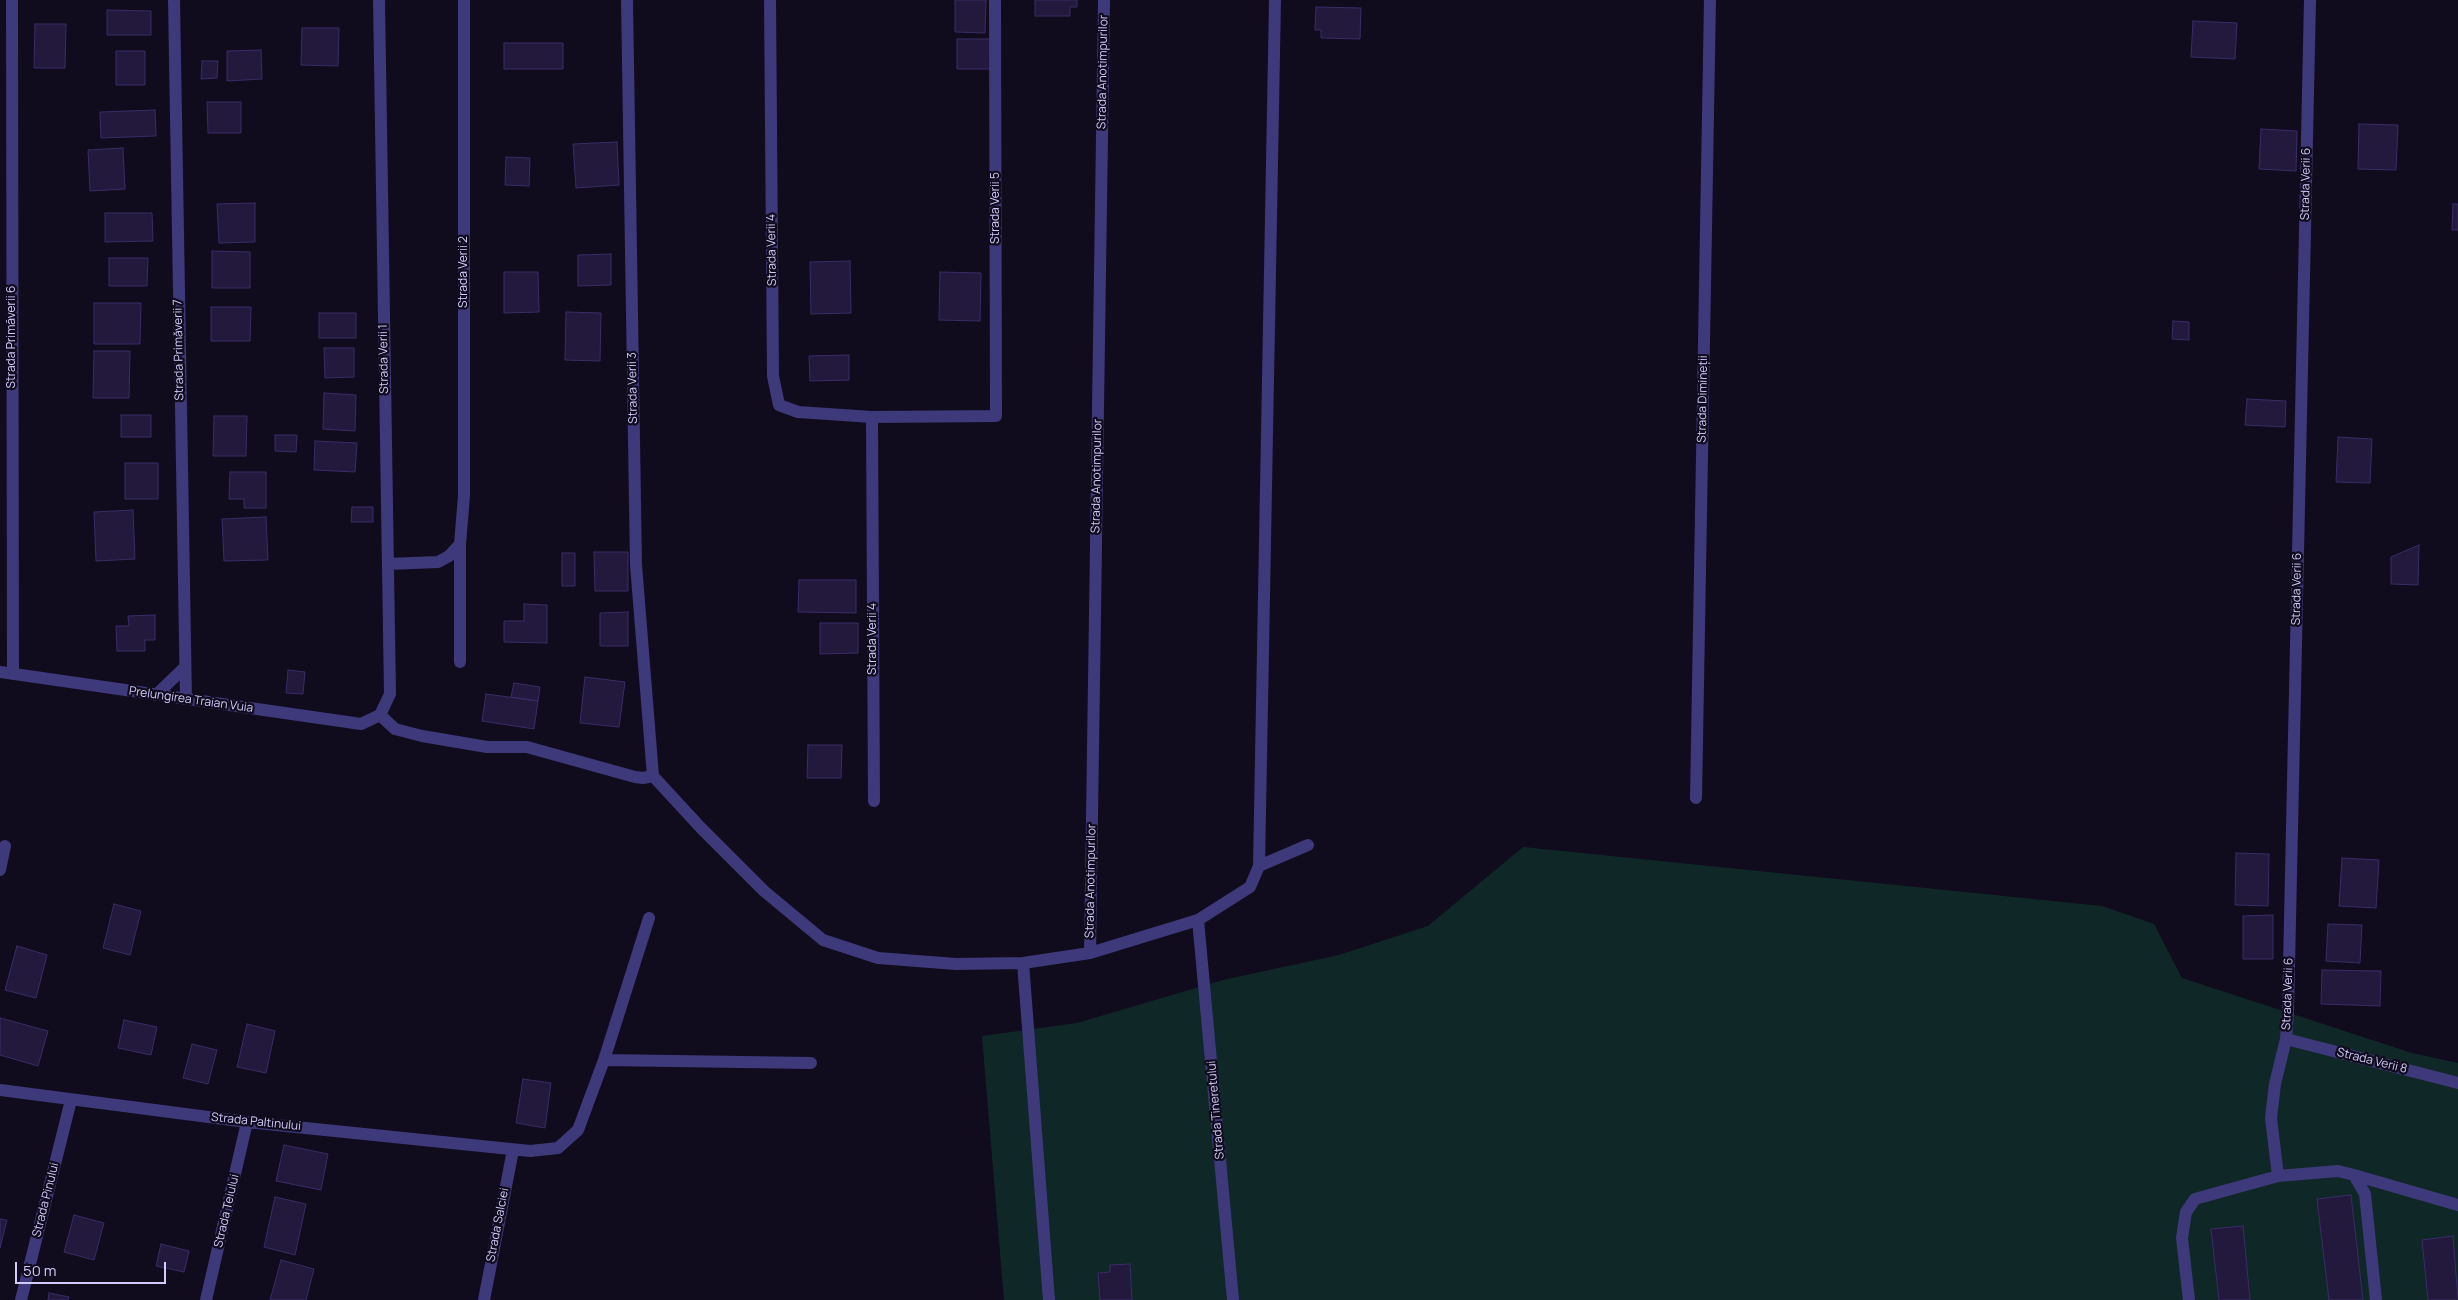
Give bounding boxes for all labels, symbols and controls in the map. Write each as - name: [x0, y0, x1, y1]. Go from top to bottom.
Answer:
- street label: Strada Anotimpurilor: [1095, 15, 1111, 129]
- street label: Strada Verii 6: [2298, 148, 2314, 220]
- street label: Strada Verii 5: [989, 172, 1003, 244]
- street label: Strada Verii 4: [764, 214, 780, 286]
- street label: Strada Verii 2: [457, 236, 471, 308]
- street label: Strada Primăverii 6: [5, 286, 19, 388]
- street label: Strada Primăverii 7: [171, 299, 187, 401]
- street label: Strada Verii 1: [376, 324, 392, 394]
- street label: Strada Verii 3: [625, 352, 641, 424]
- street label: Strada Dimineții: [1695, 355, 1711, 443]
- street label: Strada Anotimpurilor: [1089, 419, 1105, 533]
- street label: Strada Verii 6: [2289, 553, 2305, 625]
- street label: Strada Verii 4: [866, 603, 880, 675]
- street label: Prelungirea Traian Vuia: [128, 684, 254, 716]
- street label: Strada Anotimpurilor: [1083, 824, 1099, 938]
- street label: Strada Verii 6: [2280, 958, 2296, 1030]
- street label: Strada Verii 8: [2335, 1045, 2409, 1077]
- street label: Strada Tineretului: [1205, 1060, 1227, 1160]
- street label: Strada Paltinului: [210, 1110, 302, 1134]
- street label: Strada Pinului: [30, 1161, 62, 1239]
- street label: Strada Teiului: [212, 1173, 242, 1249]
- street label: Strada Salciei: [484, 1187, 512, 1263]
- scale bar: [18, 1252, 169, 1284]
- text: 50 m: [23, 1260, 57, 1281]

